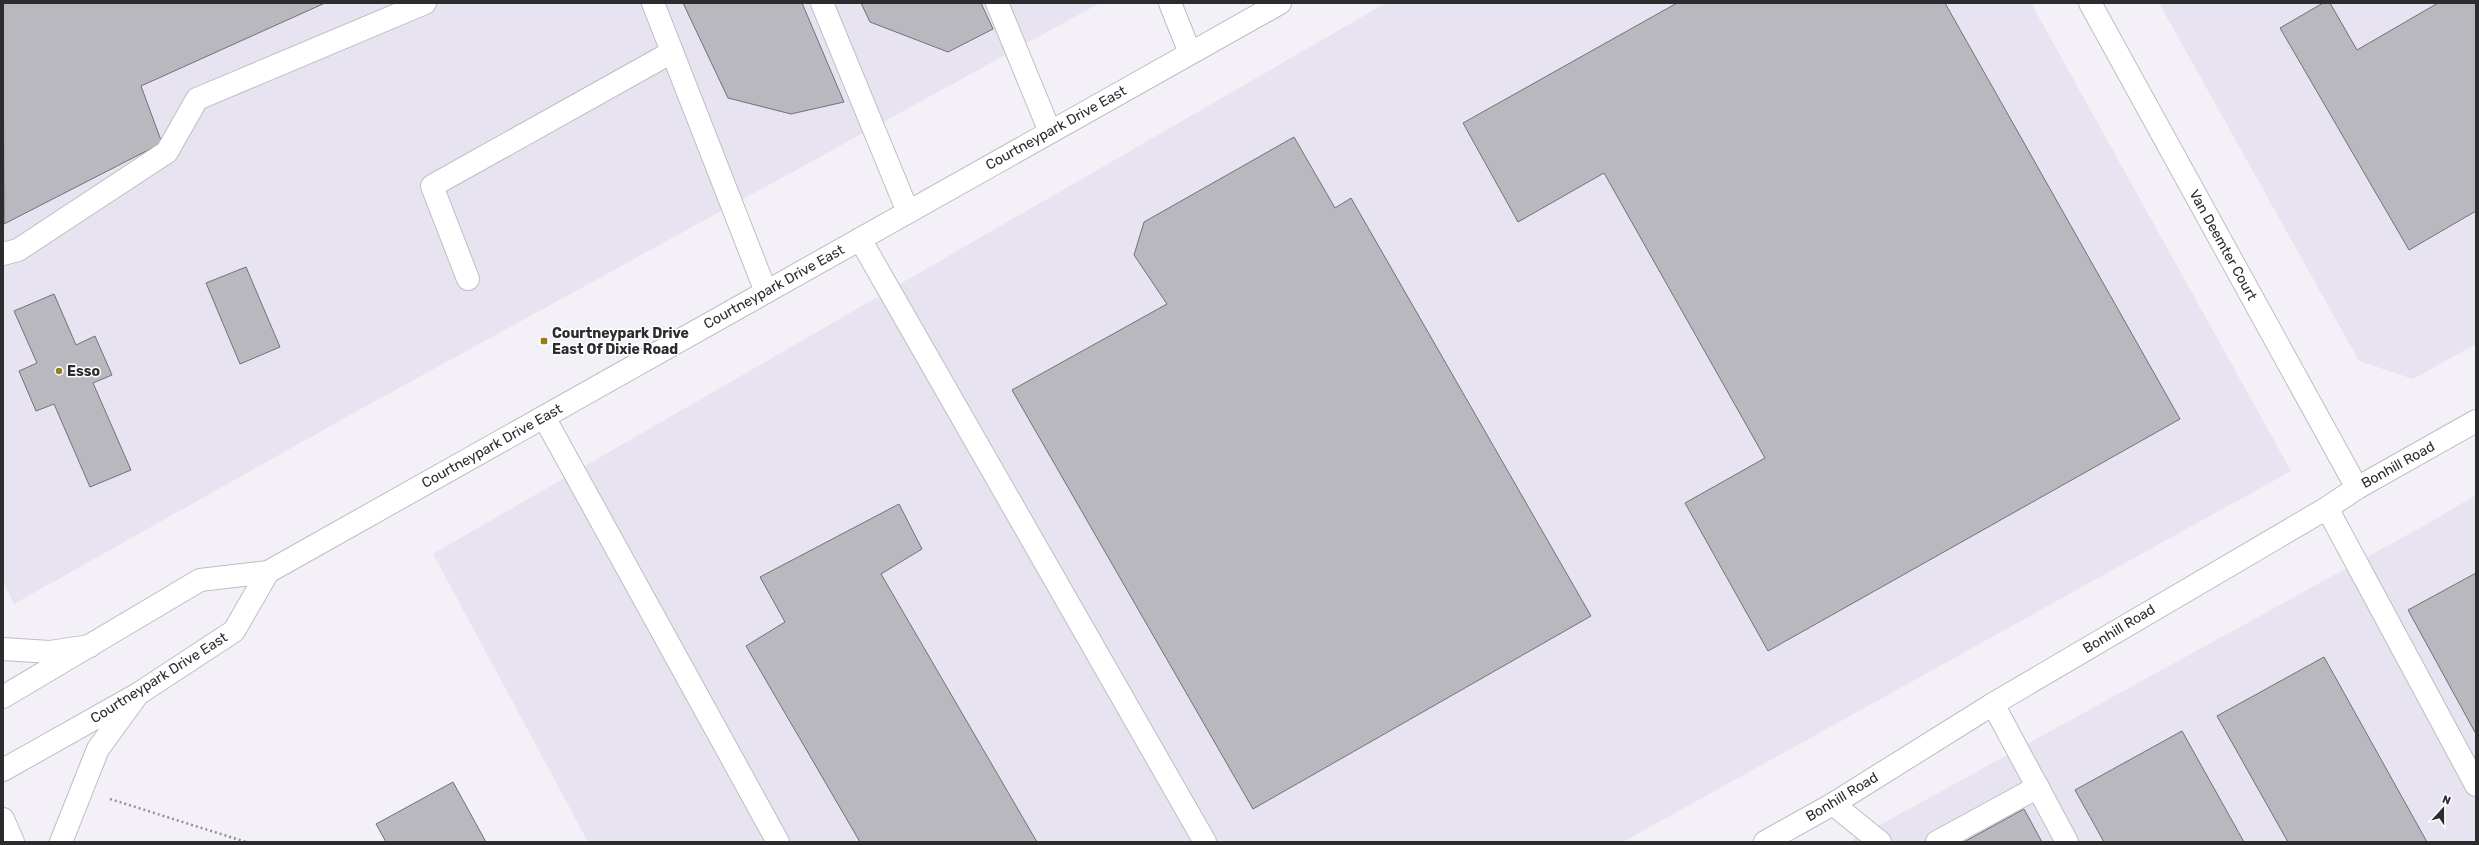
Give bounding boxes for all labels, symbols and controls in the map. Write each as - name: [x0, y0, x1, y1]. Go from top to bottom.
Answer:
- street label: Courtneypark Drive East: [983, 82, 1130, 174]
- street label: Van Deemter Court: [2185, 187, 2261, 304]
- street label: Courtneypark Drive East: [701, 241, 848, 333]
- place label: Courtneypark Drive East Of Dixie Road: [552, 325, 689, 358]
- marker: Courtneypark Drive East Of Dixie Road: [539, 336, 549, 346]
- place label: Esso: [67, 363, 100, 380]
- marker: Esso: [54, 366, 64, 376]
- street label: Courtneypark Drive East: [419, 400, 566, 492]
- street label: Bonhill Road: [2358, 438, 2438, 492]
- street label: Bonhill Road: [2080, 601, 2158, 657]
- street label: Courtneypark Drive East: [87, 629, 231, 727]
- street label: Bonhill Road: [1803, 769, 1881, 825]
- north arrow: [2423, 789, 2463, 829]
- text: N: [2440, 793, 2453, 808]

